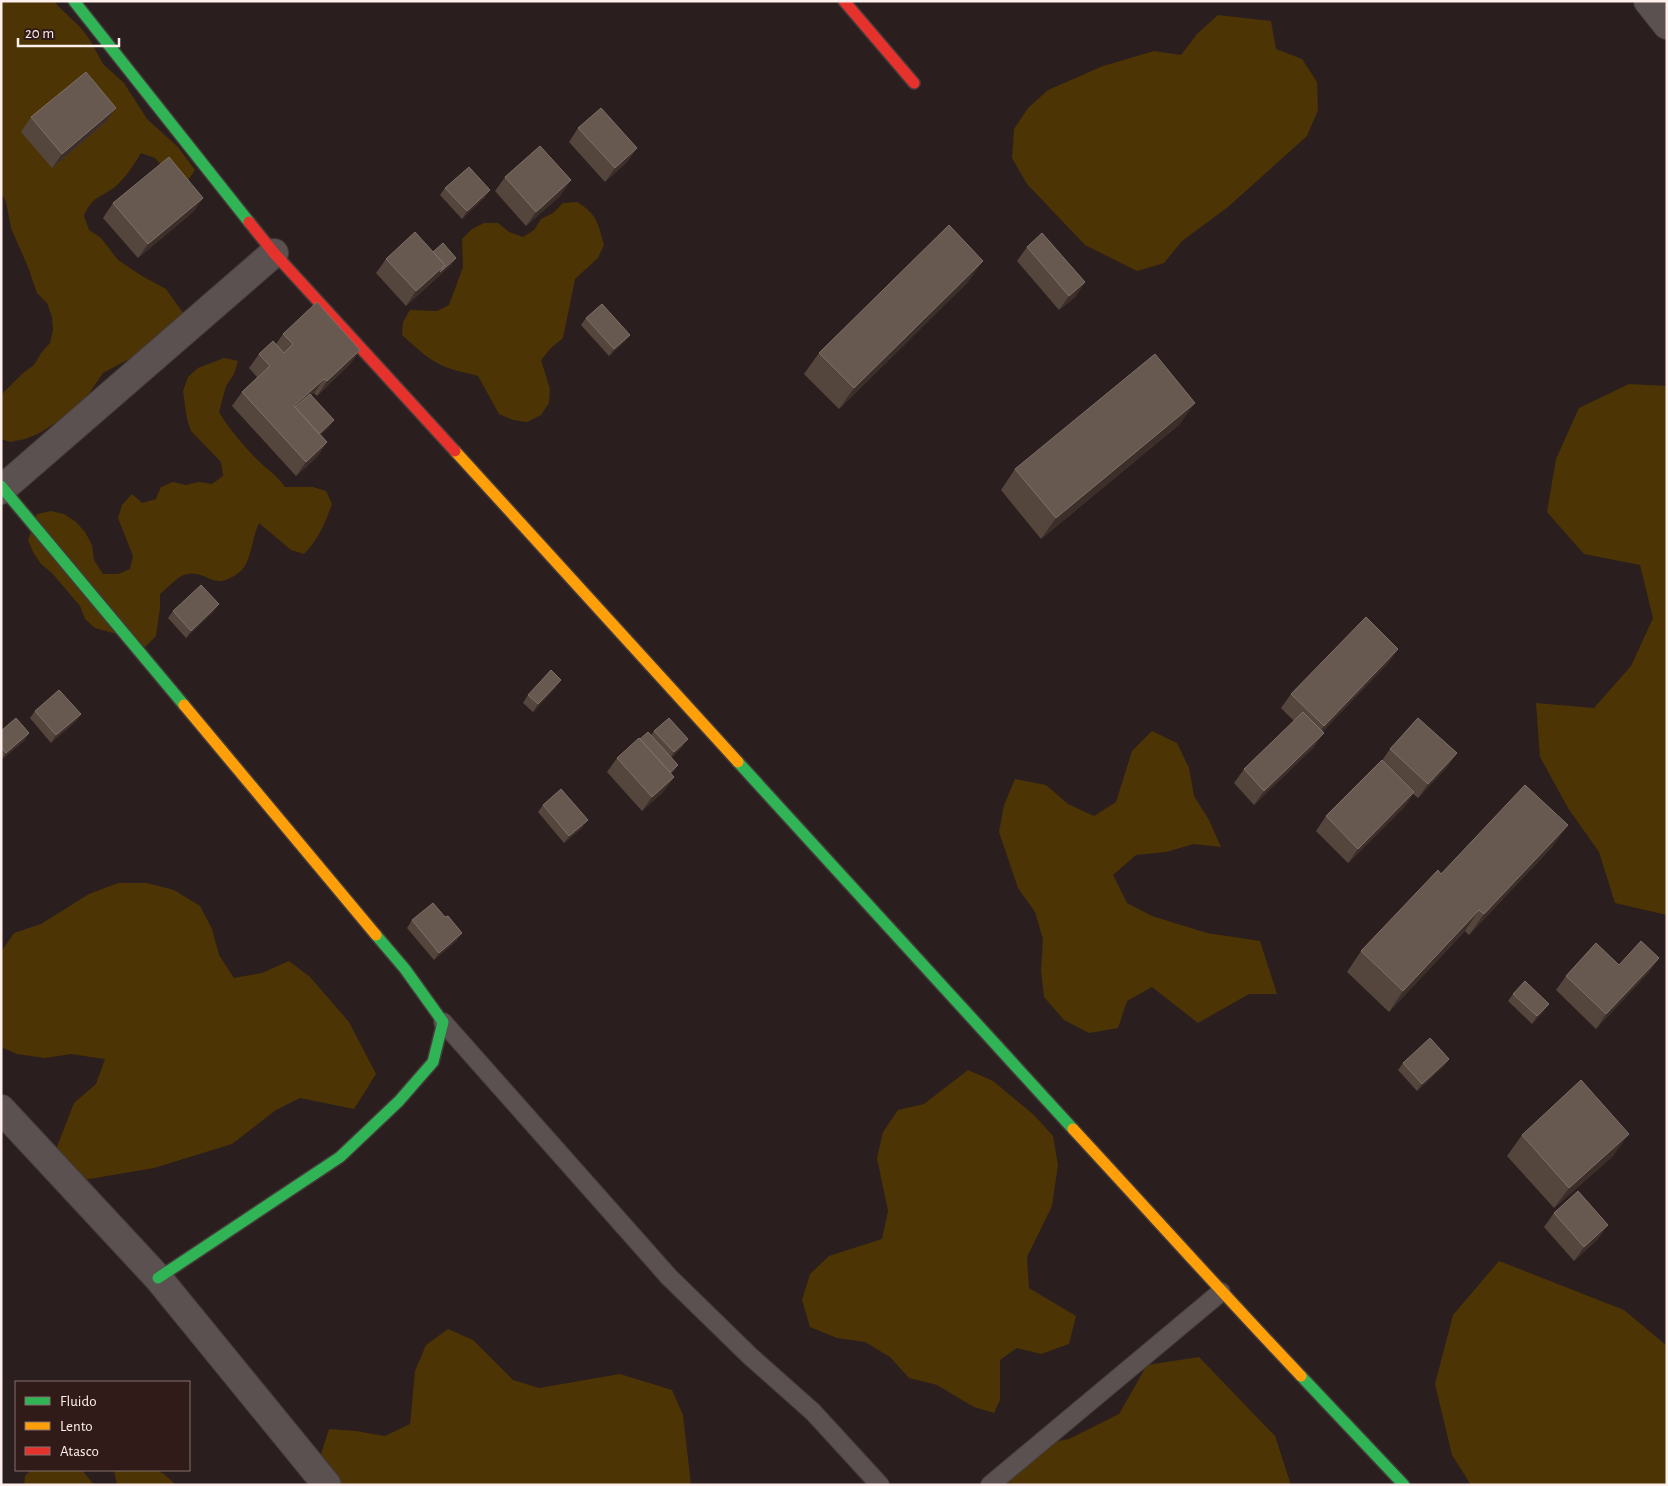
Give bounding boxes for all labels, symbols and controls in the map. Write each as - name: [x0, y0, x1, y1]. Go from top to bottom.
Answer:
- scale bar: [18, 15, 119, 47]
- text: 20 m: [25, 26, 54, 41]
- legend: [15, 1381, 190, 1471]
- text: Fluido: [60, 1394, 97, 1409]
- text: Lento: [60, 1419, 93, 1434]
- text: Atasco: [60, 1444, 99, 1459]

